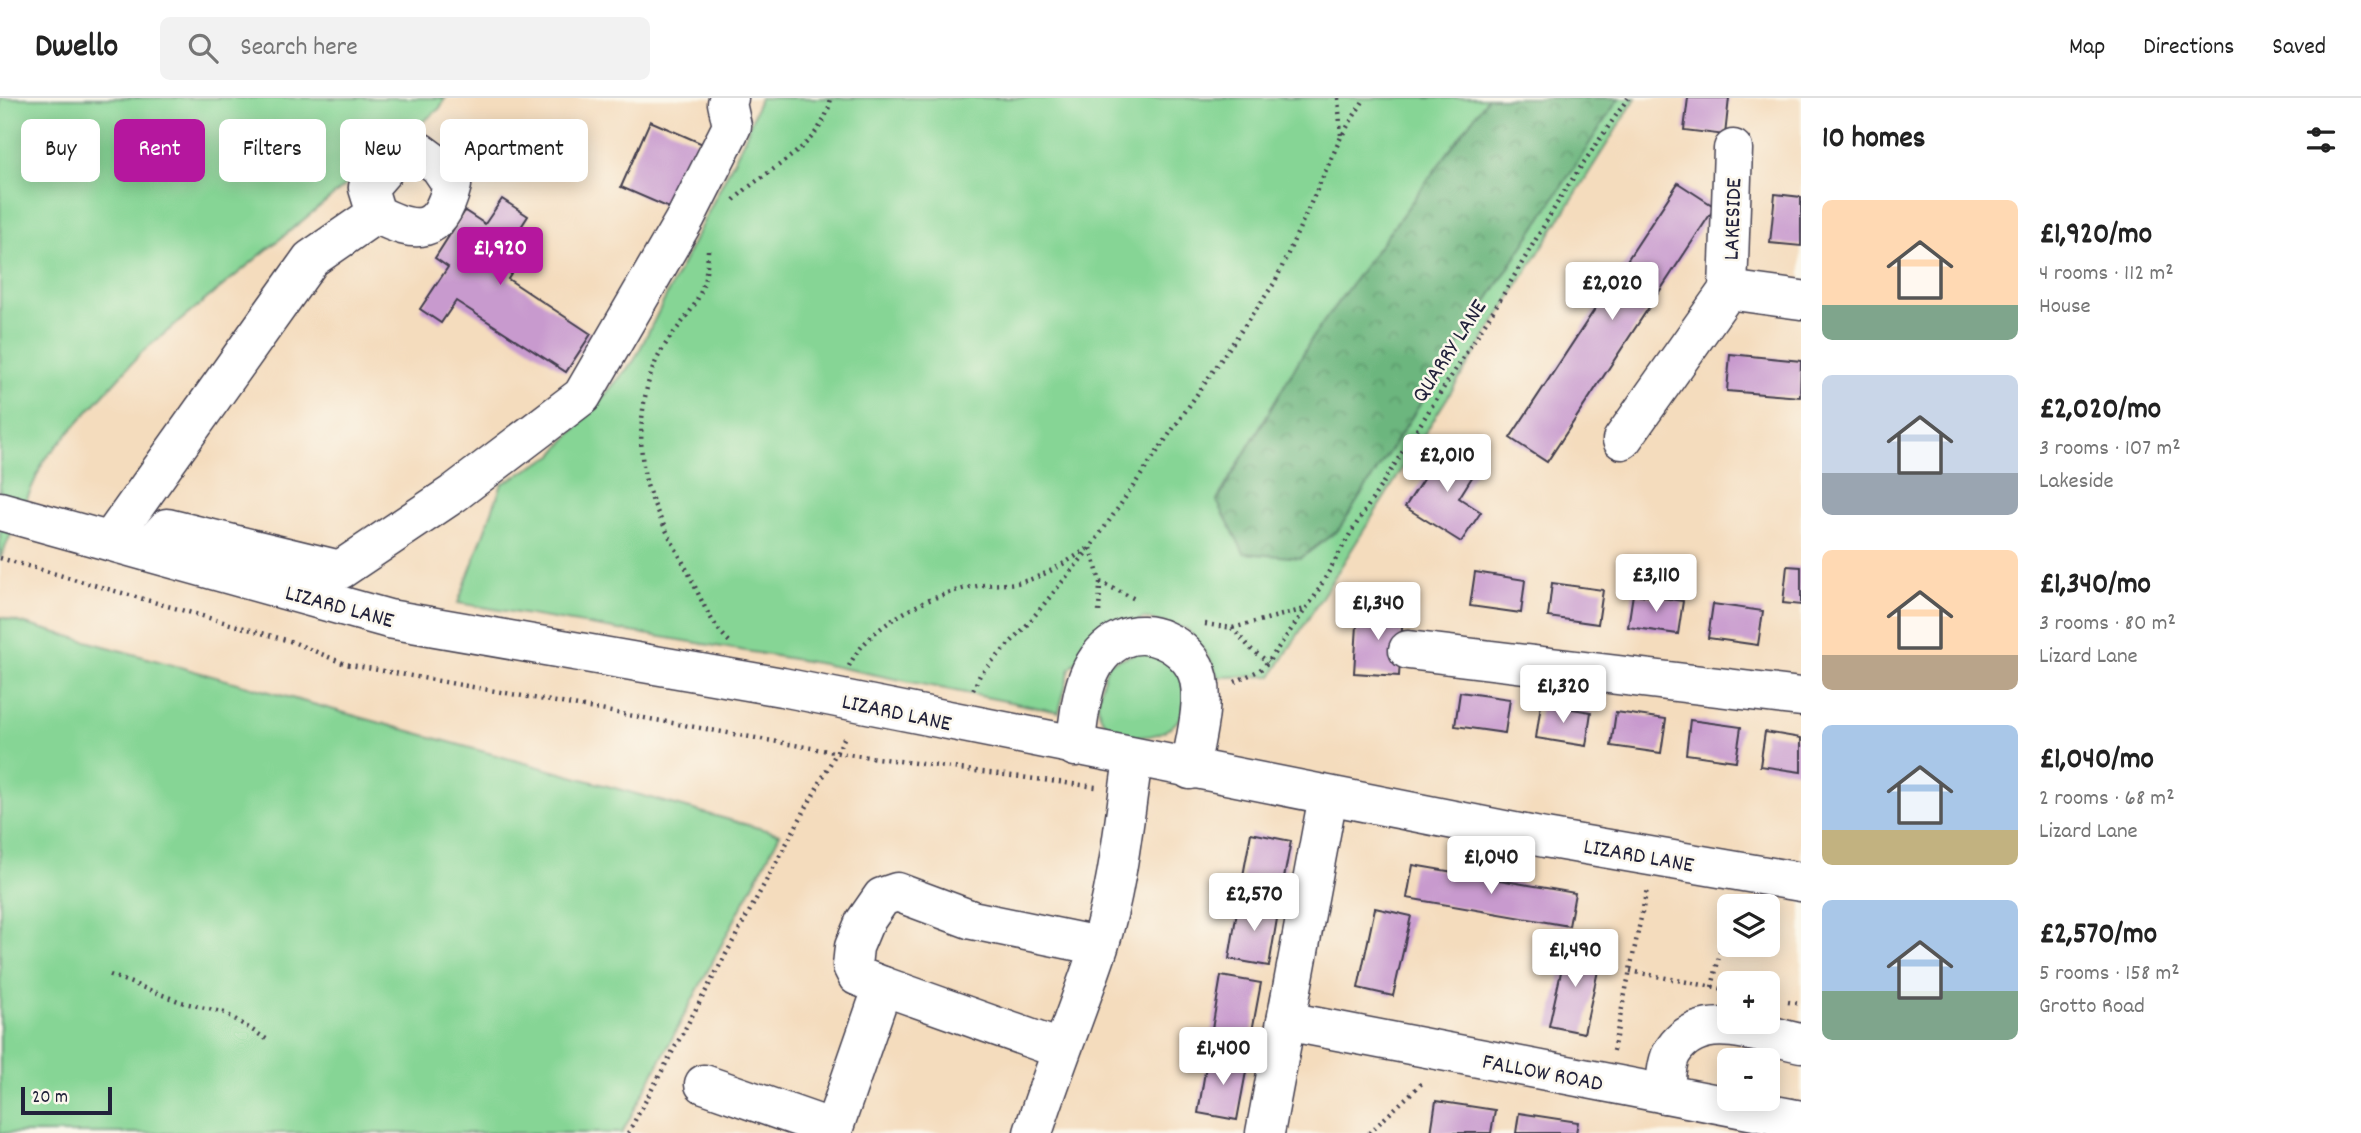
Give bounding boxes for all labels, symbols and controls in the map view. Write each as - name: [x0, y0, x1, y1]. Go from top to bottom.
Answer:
- search box: [160, 17, 650, 80]
- text: Dwello: [35, 25, 118, 72]
- icon: search: [184, 29, 222, 67]
- text: Search here: [240, 30, 358, 67]
- text: Map: [2069, 31, 2105, 65]
- text: Directions: [2143, 31, 2234, 65]
- text: Saved: [2272, 31, 2326, 65]
- chip: Buy: [21, 119, 100, 182]
- chip: Rent: [114, 119, 205, 182]
- chip: Filters: [219, 119, 326, 182]
- chip: New: [340, 119, 426, 182]
- chip: Apartment: [440, 119, 588, 182]
- text: 10 homes: [1822, 119, 1925, 162]
- icon: filters: [2302, 121, 2340, 159]
- street label: LAKESIDE: [1717, 177, 1752, 261]
- text: £1,920/mo: [2039, 215, 2152, 258]
- pin: £1,920: [443, 228, 557, 287]
- icon: home: [1878, 228, 1962, 312]
- text: £1,920: [473, 233, 527, 266]
- text: 4 rooms · 112 m²: [2039, 258, 2174, 291]
- pin: £2,020: [1555, 262, 1669, 322]
- text: £2,020: [1581, 268, 1643, 301]
- text: House: [2039, 291, 2091, 324]
- street label: QUARRY LANE: [1405, 293, 1497, 410]
- text: £2,020/mo: [2039, 390, 2161, 433]
- icon: home: [1878, 403, 1962, 487]
- text: 3 rooms · 107 m²: [2039, 433, 2181, 466]
- pin: £2,010: [1390, 434, 1504, 494]
- text: £2,010: [1419, 440, 1475, 473]
- text: Lakeside: [2039, 466, 2114, 499]
- pin: £3,110: [1599, 554, 1713, 614]
- text: £3,110: [1632, 560, 1680, 593]
- text: £1,340/mo: [2039, 565, 2151, 608]
- street label: LIZARD LANE: [281, 578, 398, 639]
- icon: home: [1878, 578, 1962, 662]
- pin: £1,340: [1321, 582, 1435, 642]
- text: £1,340: [1351, 588, 1405, 621]
- text: 3 rooms · 80 m²: [2039, 608, 2176, 641]
- text: Lizard Lane: [2039, 641, 2138, 674]
- pin: £1,320: [1506, 666, 1620, 725]
- text: £1,320: [1536, 671, 1590, 704]
- street label: LIZARD LANE: [838, 687, 955, 742]
- text: £1,040/mo: [2039, 740, 2154, 783]
- icon: home: [1878, 753, 1962, 837]
- text: 2 rooms · 68 m²: [2039, 783, 2175, 816]
- text: Lizard Lane: [2039, 816, 2138, 849]
- street label: LIZARD LANE: [1581, 832, 1697, 883]
- pin: £1,040: [1434, 836, 1548, 896]
- text: £1,040: [1463, 842, 1519, 875]
- pin: £2,570: [1197, 874, 1311, 933]
- text: £2,570: [1225, 879, 1283, 912]
- map controls: [1717, 894, 1780, 1111]
- button: layers: [1717, 894, 1780, 957]
- text: £2,570/mo: [2039, 915, 2157, 958]
- icon: home: [1878, 928, 1962, 1012]
- pin: £1,490: [1518, 930, 1632, 989]
- text: £1,490: [1548, 935, 1602, 968]
- text: 5 rooms · 158 m²: [2039, 958, 2180, 991]
- button: +: [1717, 971, 1780, 1034]
- text: Grotto Road: [2039, 991, 2145, 1024]
- pin: £1,400: [1166, 1028, 1280, 1087]
- text: £1,400: [1195, 1033, 1251, 1066]
- street label: FALLOW ROAD: [1479, 1047, 1606, 1102]
- button: −: [1717, 1048, 1780, 1111]
- scale bar: [21, 1084, 112, 1116]
- text: 20 m: [32, 1085, 68, 1112]

